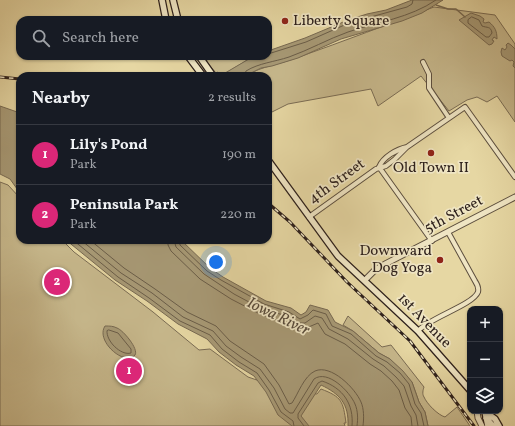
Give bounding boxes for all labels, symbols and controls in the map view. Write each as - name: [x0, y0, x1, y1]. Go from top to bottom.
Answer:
- place label: Liberty Square: [293, 11, 389, 32]
- search box: [16, 16, 272, 60]
- marker: Liberty Square: [280, 16, 290, 26]
- icon: search: [30, 27, 52, 49]
- text: Search here: [62, 28, 139, 49]
- text: Nearby: [32, 87, 90, 110]
- text: 2 results: [208, 89, 256, 107]
- text: Lily's Pond: [70, 135, 147, 156]
- text: 1: [42, 146, 48, 164]
- text: 190 m: [222, 146, 256, 164]
- marker: Old Town II: [426, 148, 436, 158]
- street label: 4th Street: [304, 154, 370, 210]
- text: Park: [70, 156, 97, 174]
- place label: Old Town II: [393, 158, 469, 179]
- street label: 5th Street: [421, 191, 487, 239]
- text: Peninsula Park: [70, 195, 178, 216]
- text: 2: [42, 206, 48, 224]
- text: 220 m: [220, 206, 256, 224]
- text: Park: [70, 216, 97, 234]
- place label: Downward Dog Yoga: [359, 241, 432, 279]
- your location: [206, 252, 226, 272]
- marker: Downward Dog Yoga: [435, 255, 445, 265]
- pin: 2: [44, 267, 70, 297]
- street label: 1st Avenue: [392, 289, 456, 353]
- water label: Iowa River: [243, 292, 314, 342]
- map controls: [467, 306, 503, 414]
- button: +: [467, 306, 503, 342]
- button: −: [467, 342, 503, 378]
- pin: 1: [116, 356, 142, 386]
- button: layers: [467, 378, 503, 414]

